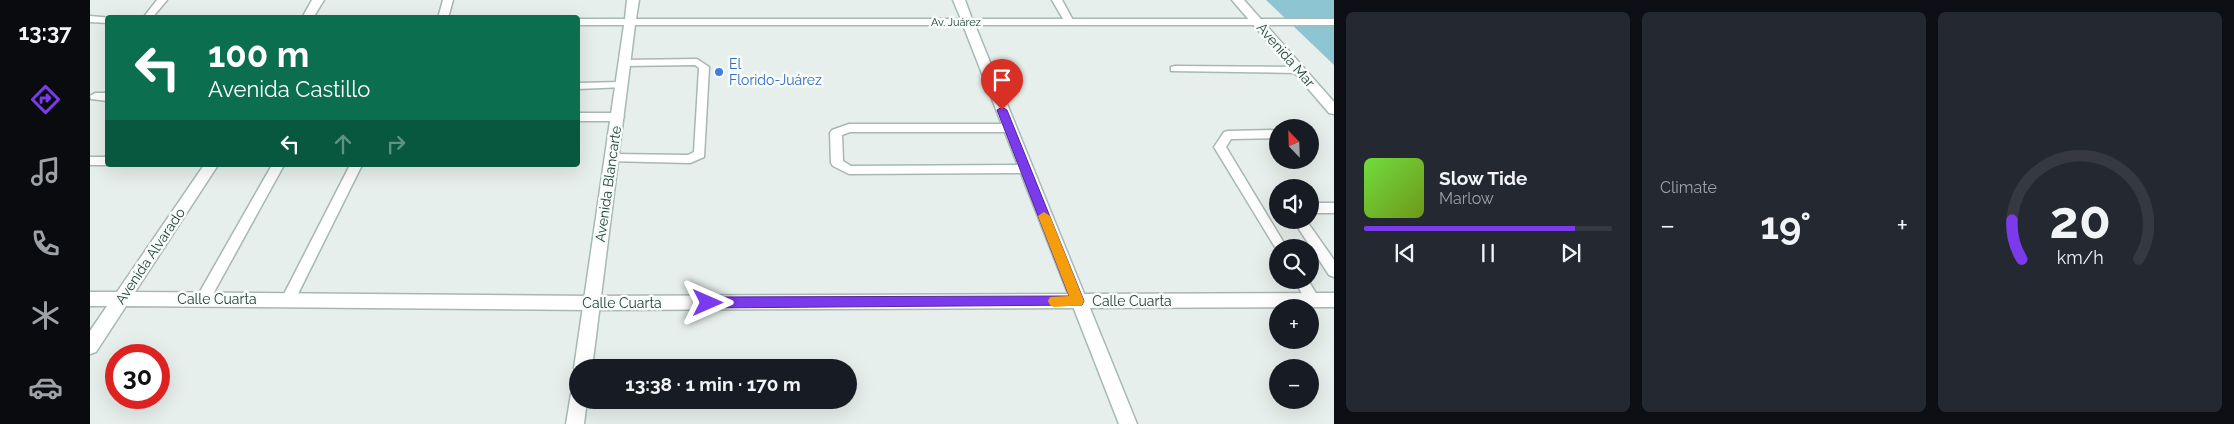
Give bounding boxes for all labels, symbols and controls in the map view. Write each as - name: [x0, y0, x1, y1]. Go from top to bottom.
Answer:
- street label: Av. Juárez: [931, 16, 982, 29]
- text: 13:37: [18, 19, 72, 45]
- street label: Avenida Mar: [1254, 19, 1318, 91]
- text: 100 m: [208, 34, 309, 75]
- icon: left: [125, 35, 190, 100]
- place label: El Florido-Juárez: [729, 56, 822, 88]
- pin: [981, 59, 1023, 110]
- marker: El Florido-Juárez: [713, 66, 725, 78]
- icon: arrive: [988, 66, 1016, 94]
- text: Avenida Castillo: [208, 76, 370, 102]
- icon: directions: [28, 82, 63, 117]
- north arrow: [1269, 119, 1319, 169]
- map controls: [1269, 119, 1319, 409]
- street label: Avenida Blancarte: [592, 125, 624, 243]
- icon: left: [276, 130, 304, 158]
- icon: ahead: [329, 130, 357, 158]
- icon: right: [382, 130, 410, 158]
- icon: music: [28, 154, 63, 189]
- text: Slow Tide: [1439, 167, 1528, 189]
- text: Climate: [1660, 178, 1717, 197]
- button: sound: [1269, 179, 1319, 229]
- text: Marlow: [1439, 189, 1494, 208]
- text: 20: [2049, 189, 2111, 250]
- text: 19°: [1760, 203, 1811, 248]
- street label: Avenida Alvarado: [112, 205, 188, 307]
- text: −: [1660, 209, 1675, 242]
- text: +: [1896, 209, 1908, 242]
- icon: phone: [28, 226, 63, 261]
- button: search: [1269, 239, 1319, 289]
- icon: previous: [1391, 239, 1419, 267]
- icon: pause: [1474, 239, 1502, 267]
- icon: next: [1557, 239, 1585, 267]
- text: km/h: [2056, 247, 2104, 268]
- position arrow: [681, 276, 733, 328]
- street label: Calle Cuarta: [177, 291, 257, 307]
- street label: Calle Cuarta: [1092, 293, 1172, 309]
- street label: Calle Cuarta: [582, 295, 662, 311]
- icon: climate: [28, 298, 63, 333]
- button: +: [1269, 299, 1319, 349]
- speed limit sign: 30: [105, 344, 170, 409]
- button: −: [1269, 359, 1319, 409]
- icon: car: [28, 370, 63, 405]
- text: 13:38 · 1 min · 170 m: [625, 373, 801, 395]

